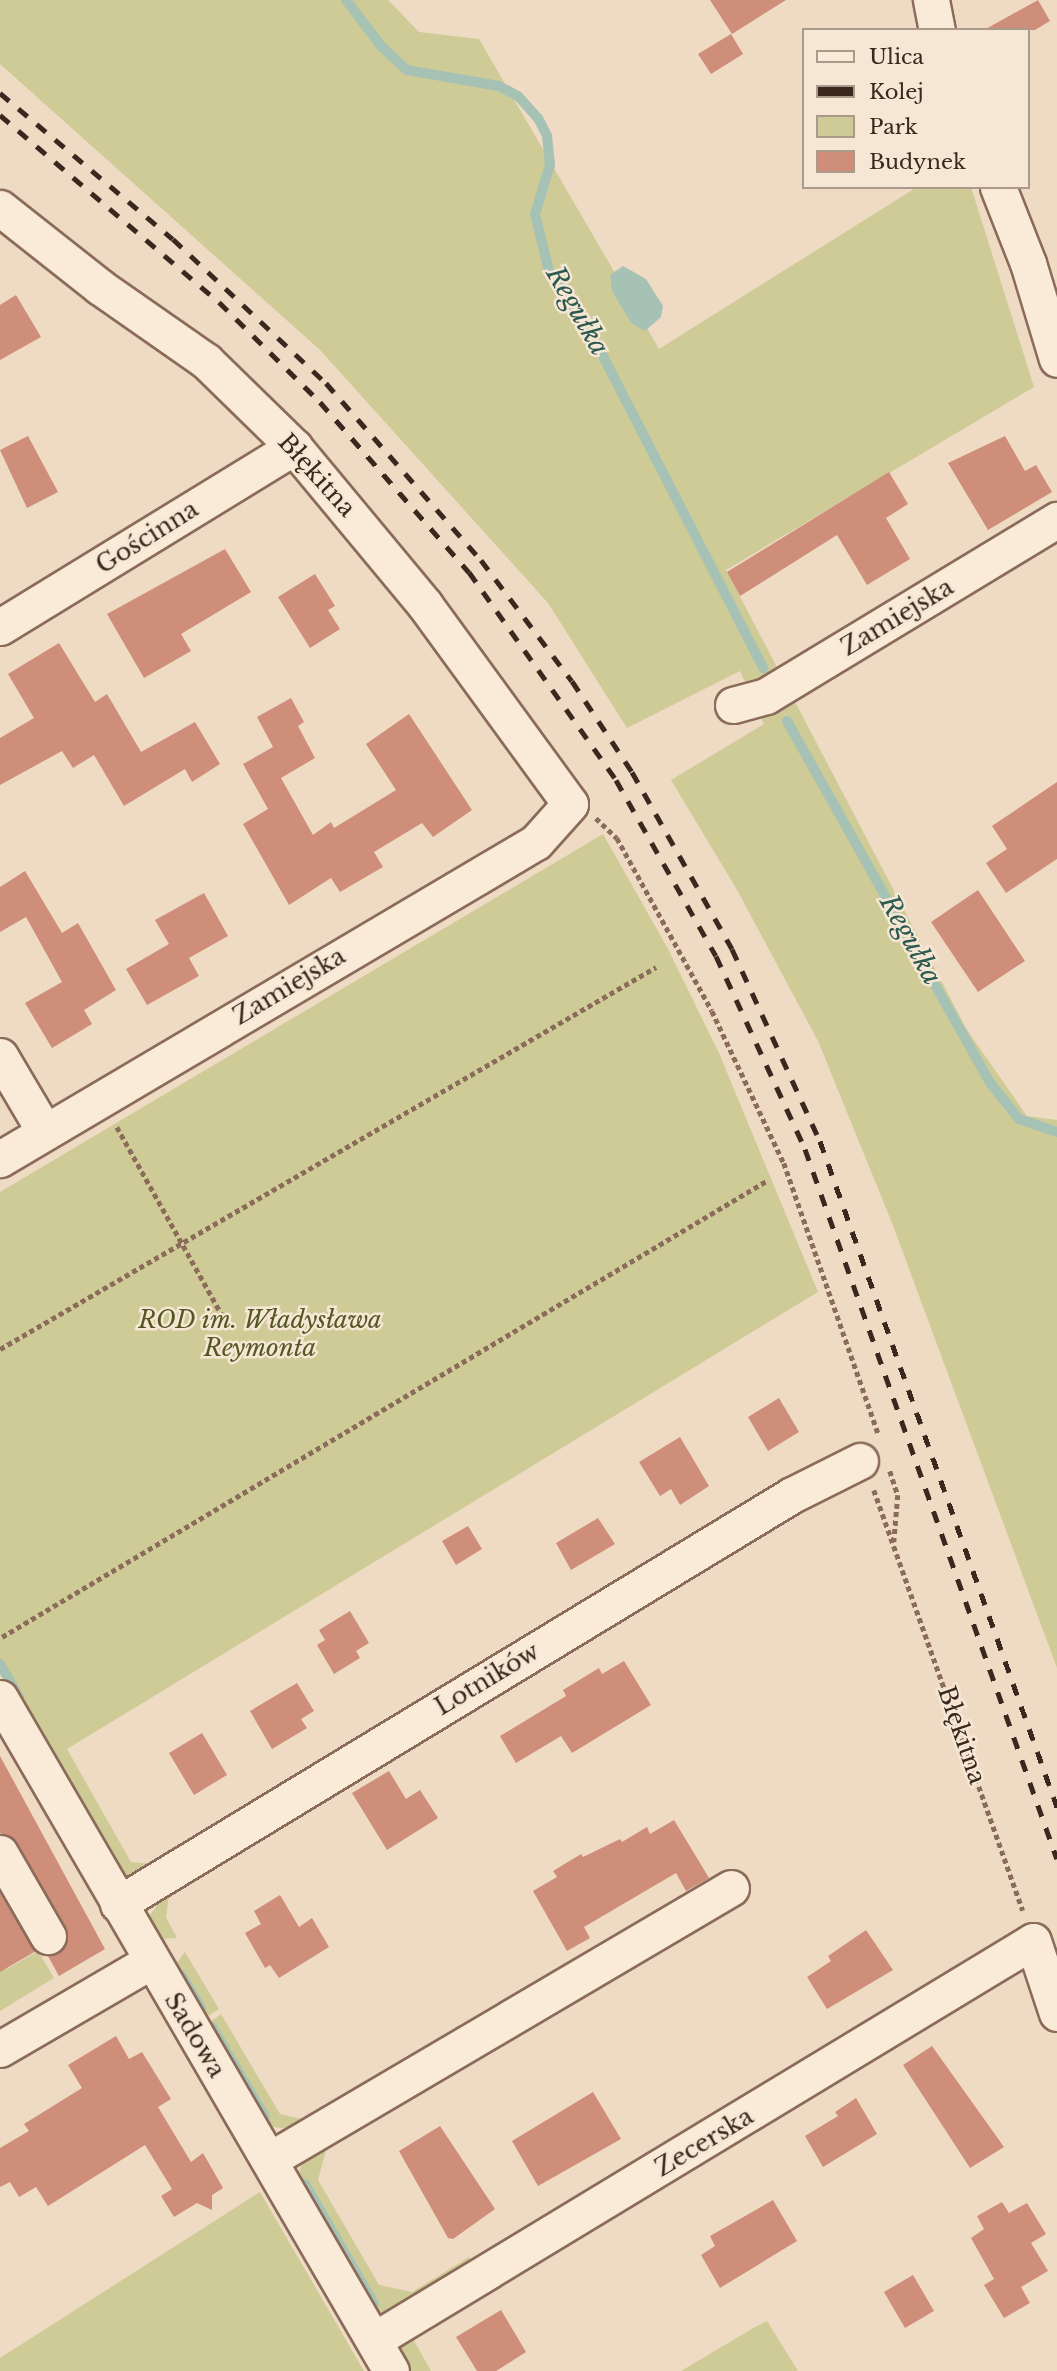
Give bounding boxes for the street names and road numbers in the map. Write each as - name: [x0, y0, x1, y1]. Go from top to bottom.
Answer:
- street label: Błękitna: [272, 428, 362, 522]
- street label: Gościnna: [91, 494, 203, 580]
- street label: Zamiejska: [836, 572, 958, 662]
- street label: Zamiejska: [228, 941, 350, 1031]
- street label: Lotników: [430, 1637, 544, 1721]
- street label: Błękitna: [932, 1682, 992, 1788]
- street label: Sadowa: [159, 1987, 231, 2083]
- street label: Zecerska: [650, 2102, 758, 2182]

